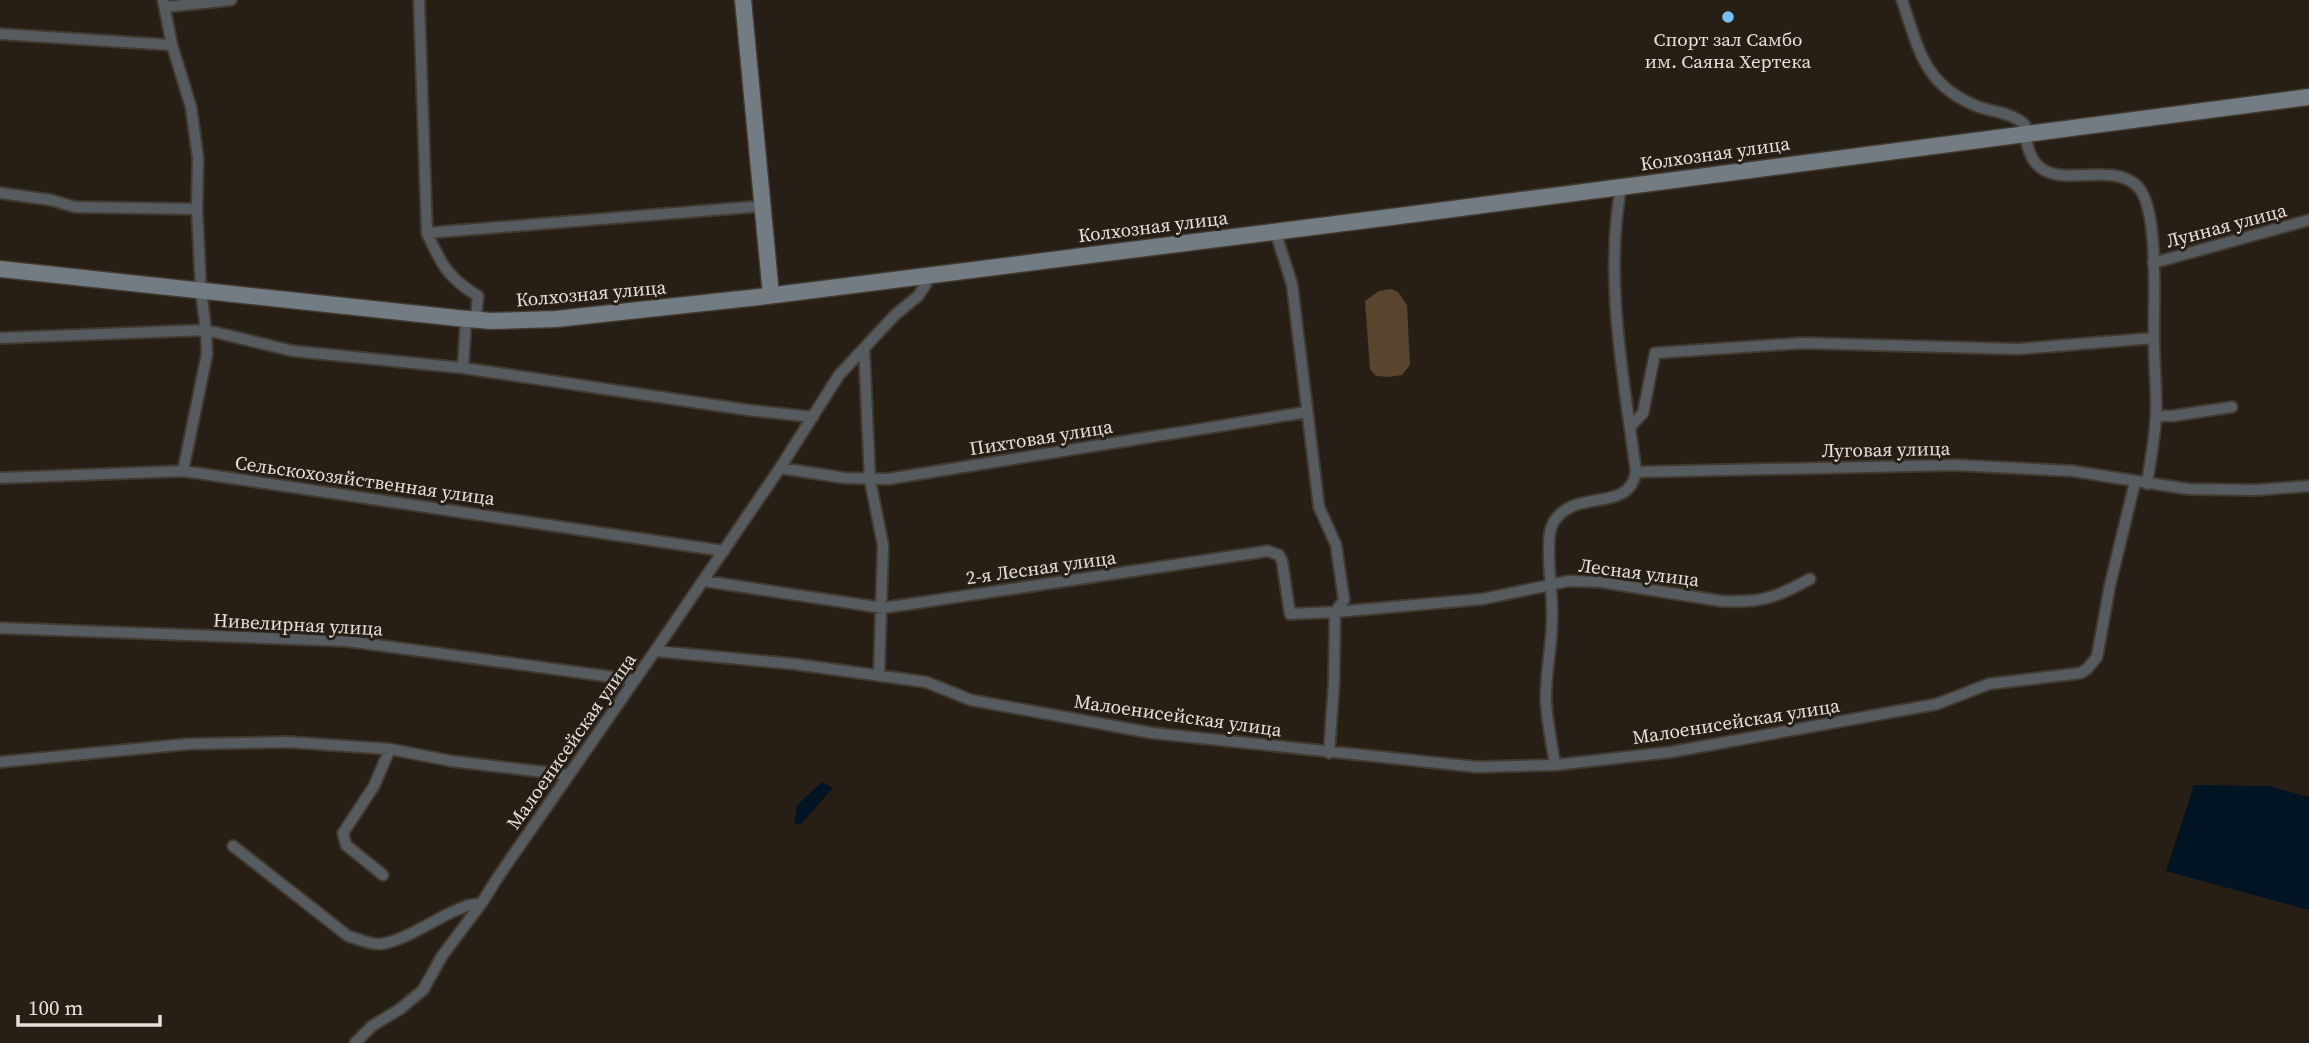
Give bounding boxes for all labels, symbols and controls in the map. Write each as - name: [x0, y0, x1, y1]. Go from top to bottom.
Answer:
- marker: Спорт зал Самбо им. Саяна Хертека: [1720, 9, 1736, 25]
- place label: Спорт зал Самбо им. Саяна Хертека: [1645, 26, 1811, 74]
- street label: Колхозная улица: [1639, 130, 1792, 176]
- street label: Лунная улица: [2163, 196, 2290, 254]
- street label: Колхозная улица: [1077, 204, 1230, 248]
- street label: Колхозная улица: [515, 273, 668, 313]
- street label: Пихтовая улица: [967, 413, 1115, 461]
- street label: Луговая улица: [1821, 435, 1951, 463]
- street label: Сельскохозяйственная улица: [233, 449, 497, 511]
- street label: 2-я Лесная улица: [964, 544, 1118, 590]
- street label: Лесная улица: [1577, 552, 1701, 592]
- street label: Нивелирная улица: [212, 607, 384, 641]
- street label: Малоенисейская улица: [500, 647, 642, 834]
- street label: Малоенисейская улица: [1072, 688, 1284, 743]
- street label: Малоенисейская улица: [1630, 692, 1842, 750]
- scale bar: [18, 984, 159, 1028]
- text: 100 m: [28, 993, 83, 1022]

